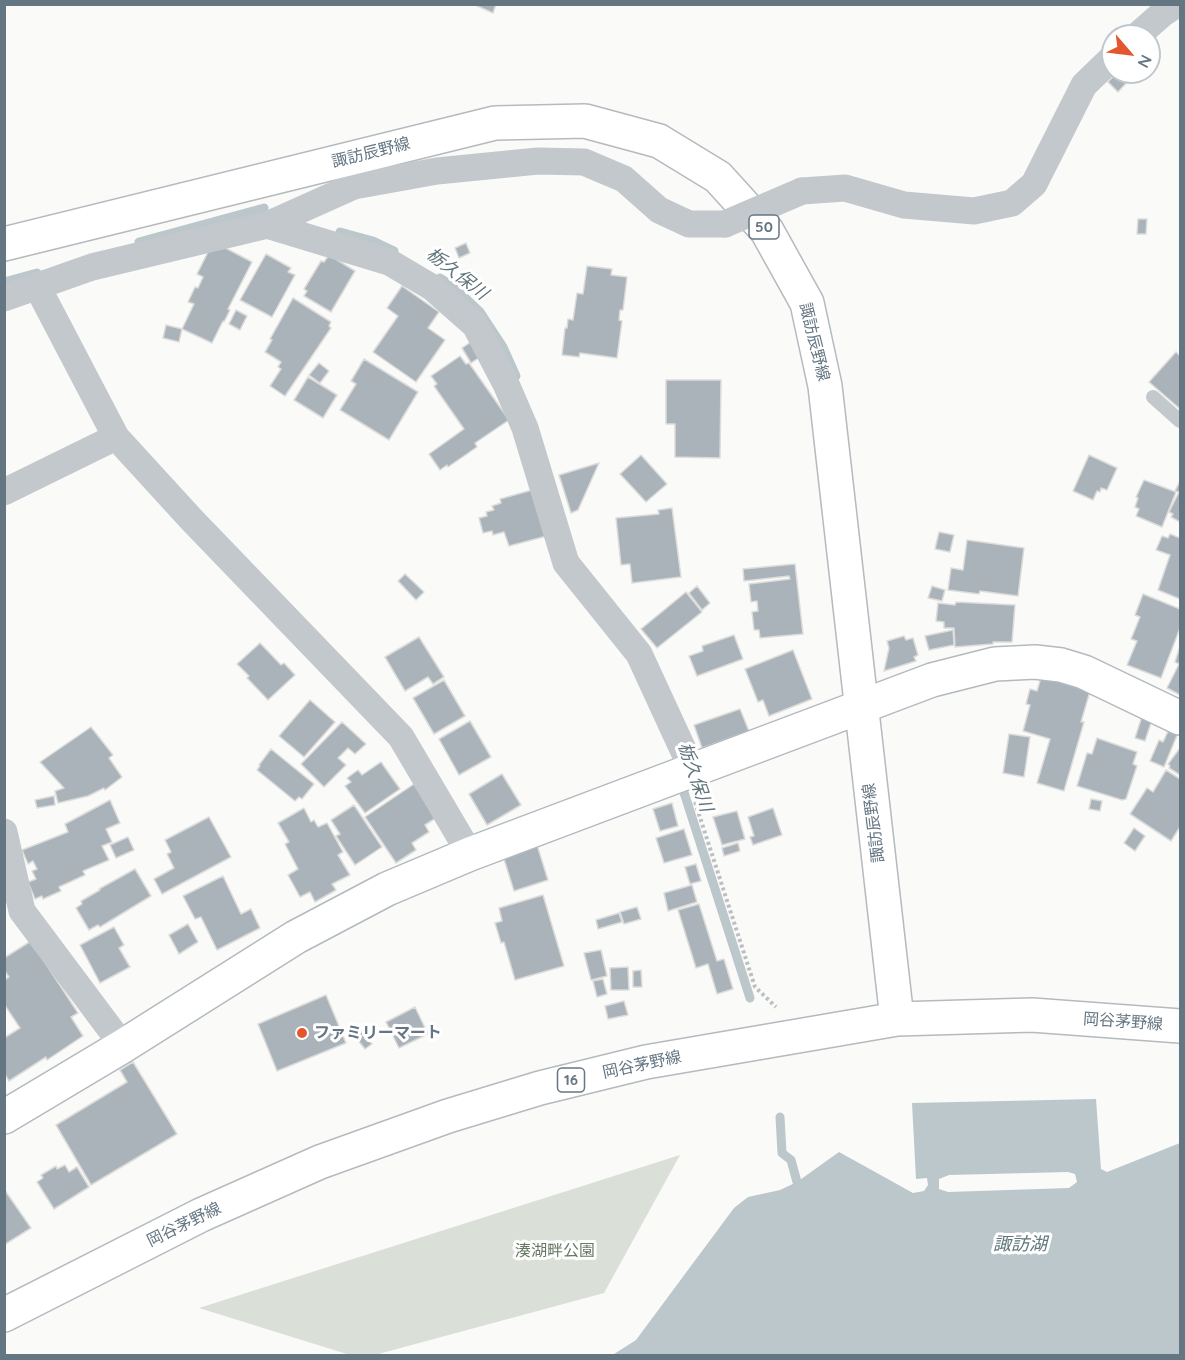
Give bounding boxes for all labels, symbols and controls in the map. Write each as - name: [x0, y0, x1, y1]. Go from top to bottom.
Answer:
- north arrow: [1101, 24, 1161, 84]
- text: N: [1134, 52, 1157, 71]
- street label: 諏訪辰野線: [330, 134, 412, 172]
- road number: 50: [749, 215, 779, 239]
- water label: 栃久保川: [422, 243, 492, 305]
- street label: 諏訪辰野線: [795, 301, 833, 383]
- water label: 栃久保川: [673, 739, 717, 815]
- street label: 諏訪辰野線: [860, 782, 888, 864]
- street label: 岡谷茅野線: [1082, 1010, 1164, 1034]
- place label: ファミリーマート: [314, 1023, 442, 1043]
- marker: ファミリーマート: [295, 1026, 309, 1040]
- street label: 岡谷茅野線: [601, 1047, 683, 1083]
- road number: 16: [558, 1068, 584, 1092]
- street label: 岡谷茅野線: [144, 1199, 224, 1251]
- water label: 諏訪湖: [993, 1234, 1047, 1256]
- park label: 湊湖畔公園: [515, 1241, 595, 1261]

